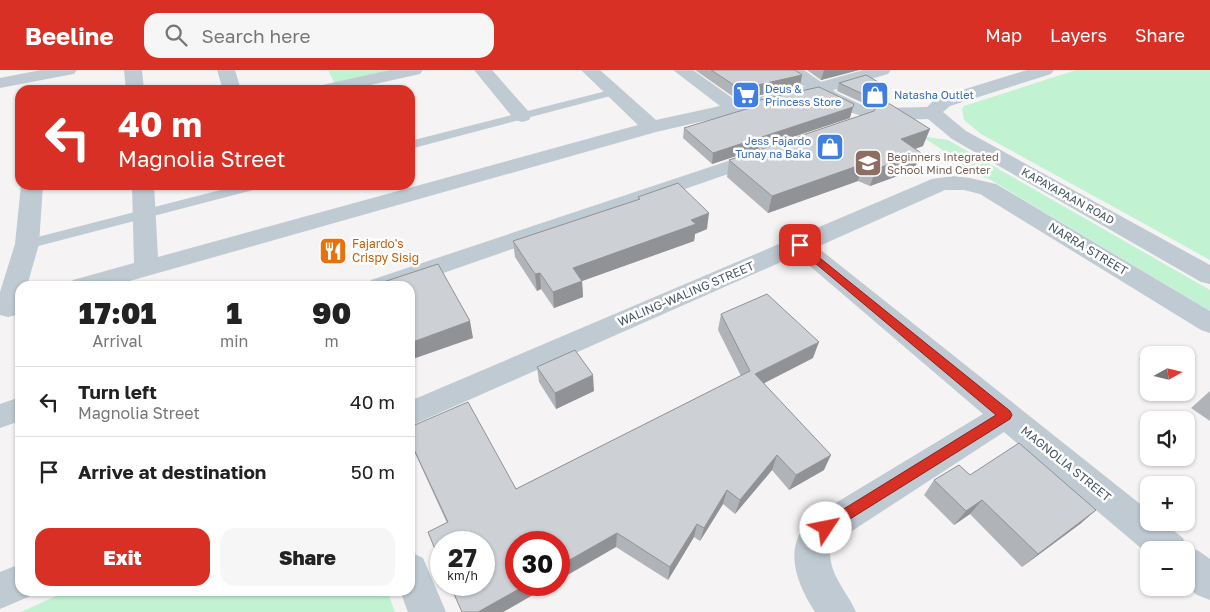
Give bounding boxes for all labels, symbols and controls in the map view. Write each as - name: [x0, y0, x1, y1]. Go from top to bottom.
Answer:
- search box: [144, 13, 494, 58]
- text: Beeline: [25, 21, 114, 50]
- icon: search: [162, 21, 190, 49]
- text: Search here: [202, 24, 310, 47]
- text: Map: [985, 24, 1022, 46]
- text: Layers: [1050, 24, 1107, 46]
- text: Share: [1135, 24, 1185, 46]
- supermarket icon: Deus & Princess Store: [731, 80, 761, 110]
- shop icon: Natasha Outlet: [860, 80, 890, 110]
- place label: Deus & Princess Store: [765, 82, 841, 108]
- place label: Natasha Outlet: [894, 88, 974, 101]
- text: 40 m: [118, 103, 202, 145]
- icon: left: [35, 105, 100, 170]
- shop icon: Jess Fajardo Tunay na Baka: [815, 132, 845, 162]
- place label: Jess Fajardo Tunay na Baka: [735, 134, 811, 160]
- text: Magnolia Street: [118, 145, 286, 172]
- school or university icon: Beginners Integrated School Mind Center: [853, 148, 883, 178]
- place label: Beginners Integrated School Mind Center: [887, 150, 999, 176]
- street label: KAPAYAPAAN ROAD: [1020, 165, 1117, 227]
- street label: NARRA STREET: [1046, 219, 1131, 278]
- pin: [779, 224, 821, 266]
- icon: arrive: [786, 231, 814, 259]
- restaurant icon: Fajardo's Crispy Sisig: [318, 236, 348, 266]
- place label: Fajardo's Crispy Sisig: [352, 236, 419, 265]
- street label: WALING-WALING STREET: [615, 258, 757, 329]
- text: 17:01: [79, 295, 156, 331]
- text: 1: [226, 295, 242, 331]
- text: 90: [312, 295, 351, 331]
- text: Arrival: [92, 331, 143, 351]
- text: min: [220, 331, 248, 351]
- text: m: [325, 331, 339, 351]
- north arrow: [1140, 346, 1195, 401]
- map controls: [1140, 346, 1195, 596]
- text: Turn left: [78, 380, 157, 403]
- icon: left: [35, 388, 63, 416]
- text: 40 m: [350, 390, 395, 413]
- text: Magnolia Street: [78, 403, 200, 423]
- button: sound: [1140, 411, 1195, 466]
- street label: MAGNOLIA STREET: [1018, 423, 1115, 505]
- icon: arrive: [35, 458, 63, 486]
- text: Arrive at destination: [78, 460, 266, 483]
- text: 50 m: [351, 460, 395, 483]
- button: +: [1140, 476, 1195, 531]
- position arrow: [799, 501, 851, 553]
- button: Exit: [35, 528, 210, 586]
- button: Share: [220, 528, 395, 586]
- speed limit sign: 30: [505, 531, 570, 596]
- button: −: [1140, 541, 1195, 596]
- text: 27: [448, 542, 477, 573]
- text: km/h: [447, 568, 478, 583]

